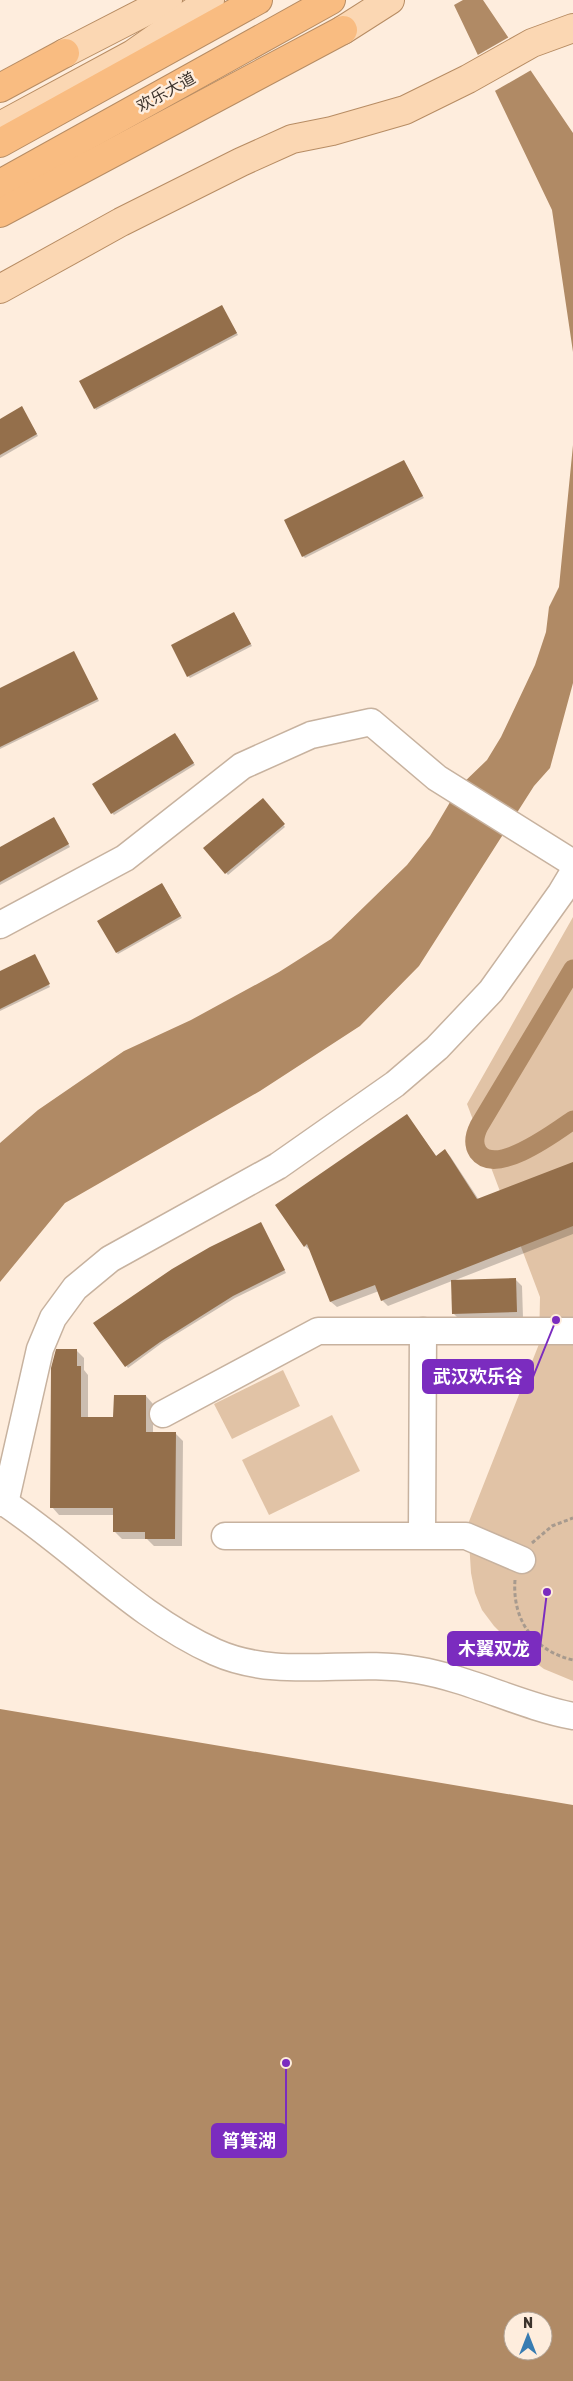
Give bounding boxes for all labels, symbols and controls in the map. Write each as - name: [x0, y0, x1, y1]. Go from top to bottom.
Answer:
- street label: 欢乐大道: [133, 68, 199, 116]
- callout: 武汉欢乐谷: [423, 1360, 533, 1393]
- text: 武汉欢乐谷: [433, 1366, 523, 1388]
- callout: 木翼双龙: [448, 1632, 540, 1665]
- text: 木翼双龙: [458, 1638, 530, 1660]
- callout: 筲箕湖: [212, 2124, 286, 2157]
- text: 筲箕湖: [222, 2130, 276, 2152]
- north arrow: [503, 2311, 553, 2361]
- text: N: [523, 2315, 533, 2332]

